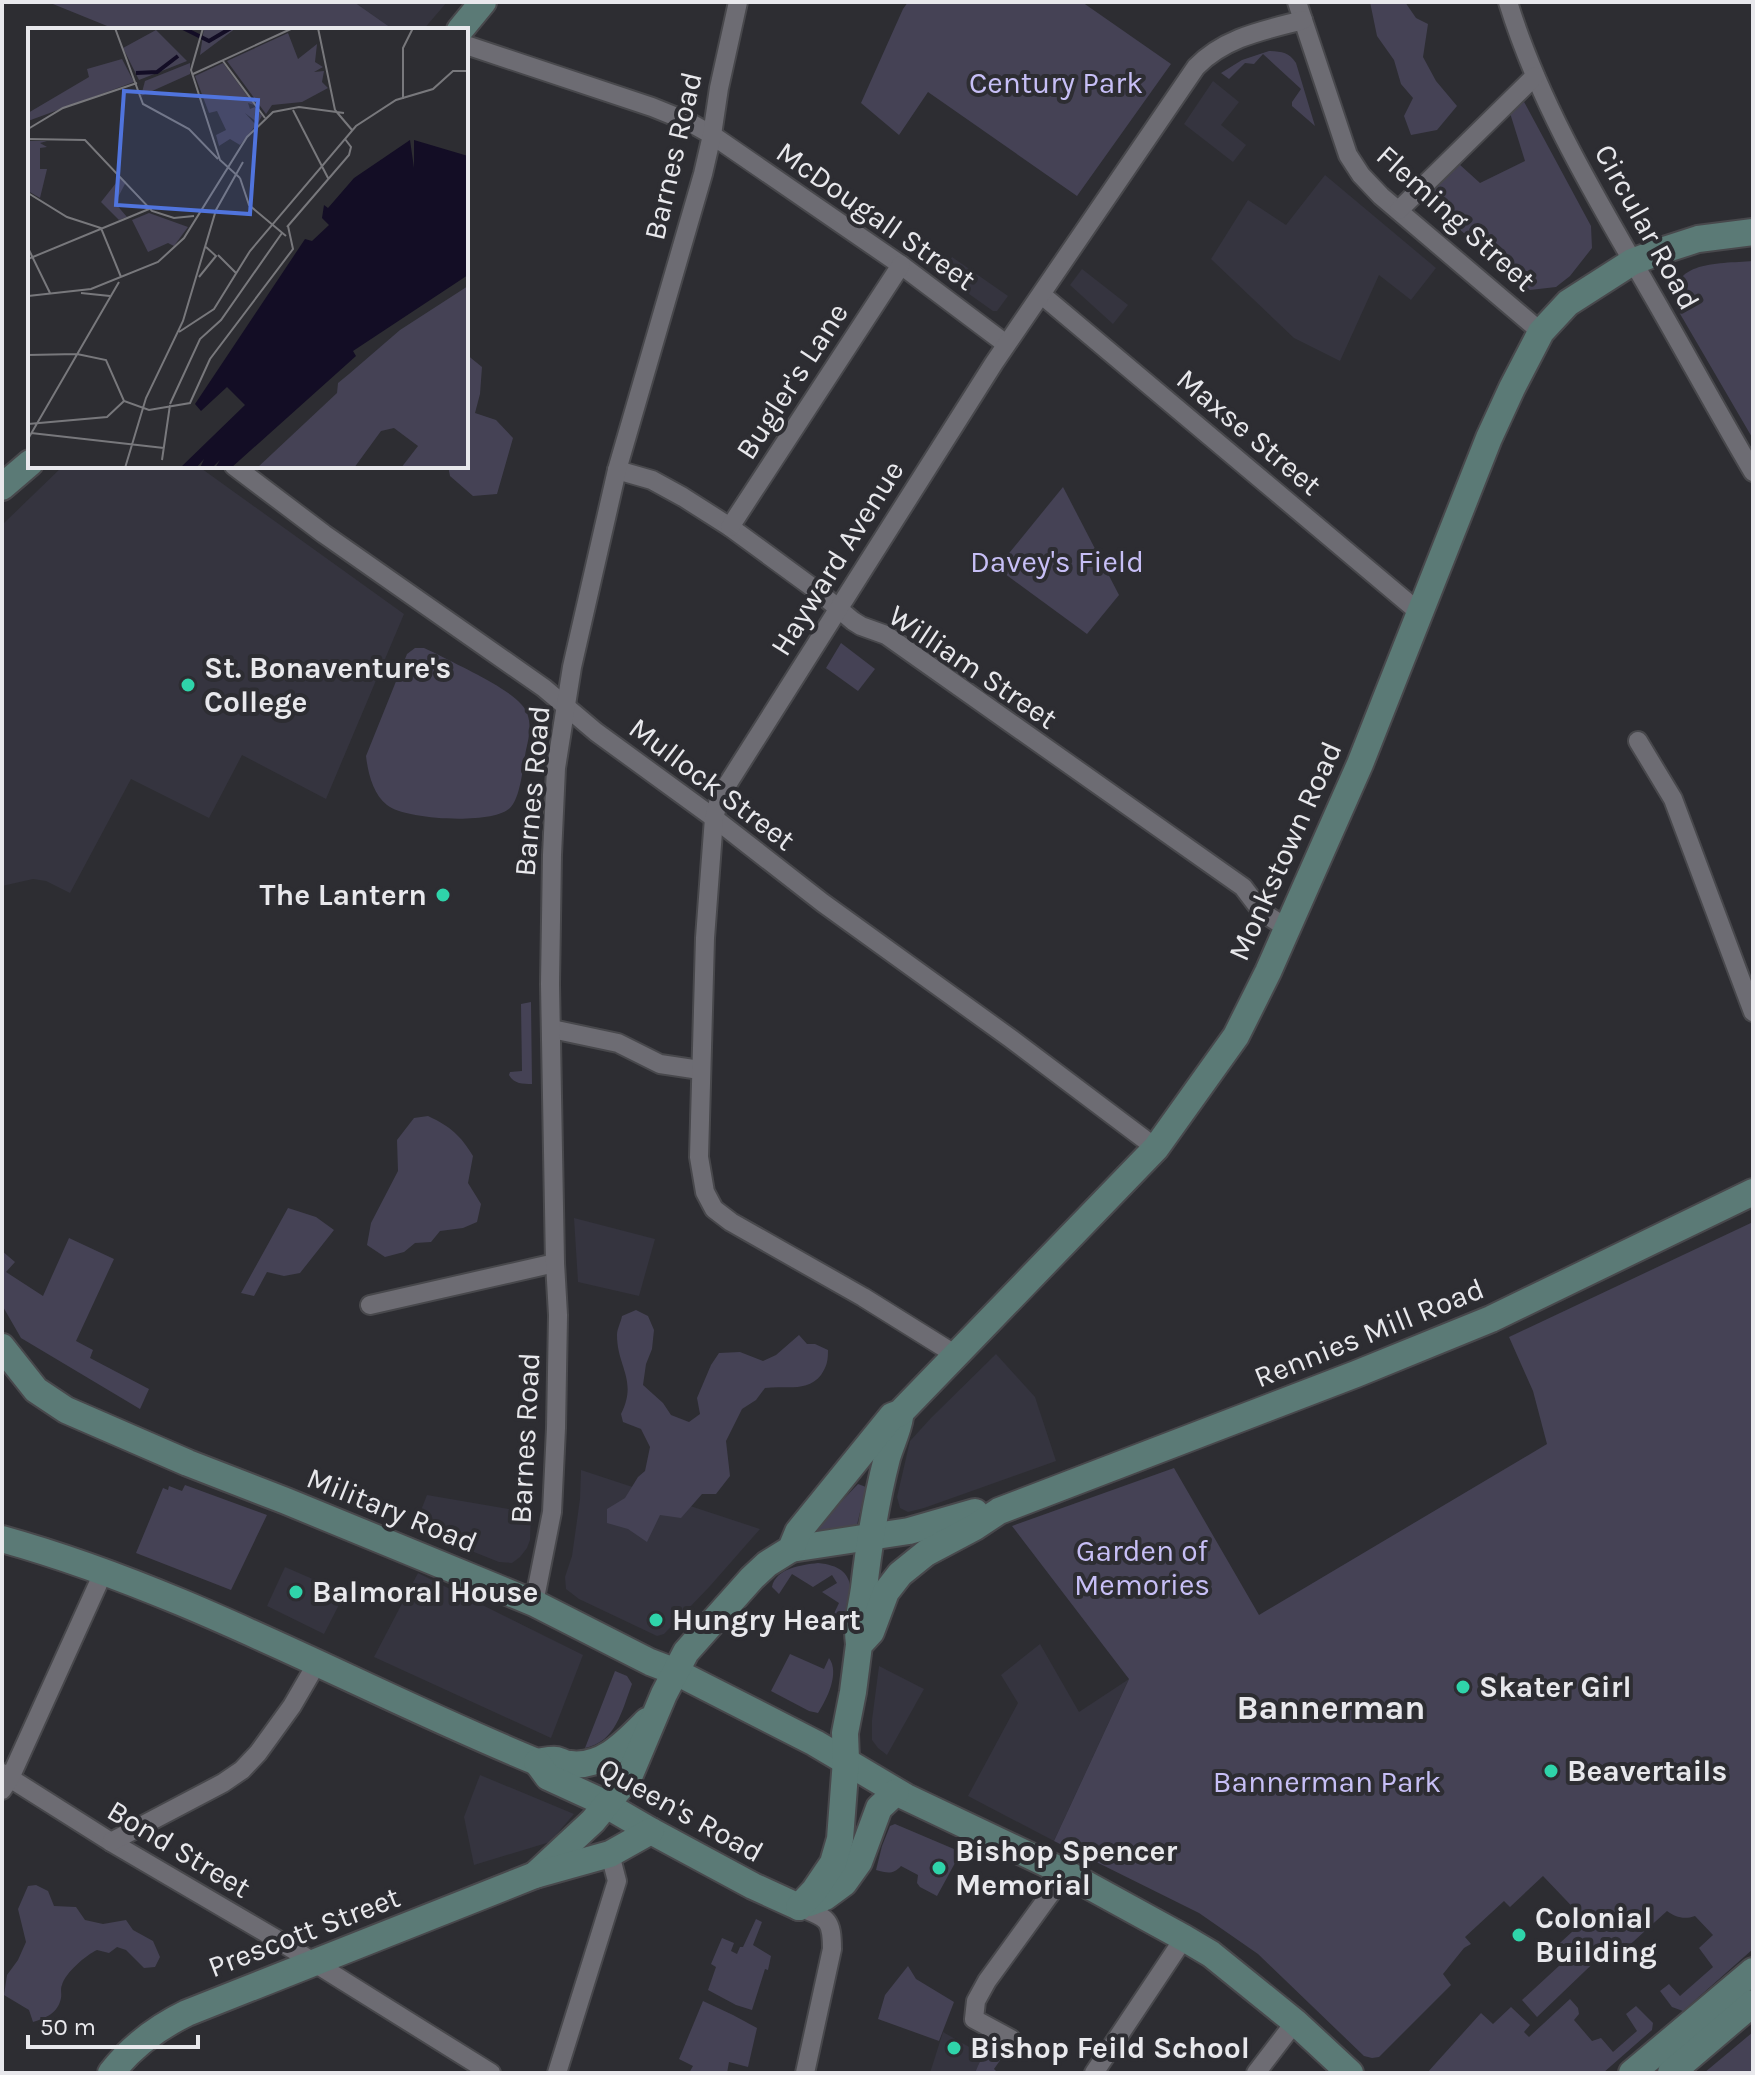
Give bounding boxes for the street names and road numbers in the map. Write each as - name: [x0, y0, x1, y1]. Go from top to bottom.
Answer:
- street label: Barnes Road: [636, 68, 710, 244]
- street label: McDougall Street: [769, 134, 983, 298]
- street label: Fleming Street: [1369, 137, 1543, 299]
- street label: Circular Road: [1587, 138, 1707, 316]
- street label: Bugler's Lane: [728, 296, 856, 466]
- street label: Maxse Street: [1169, 361, 1329, 503]
- street label: Hayward Avenue: [763, 454, 911, 662]
- street label: William Street: [882, 597, 1064, 737]
- street label: Barnes Road: [507, 704, 557, 878]
- street label: Mullock Street: [622, 710, 802, 858]
- street label: Monkstown Road: [1221, 736, 1349, 966]
- street label: Rennies Mill Road: [1249, 1271, 1489, 1395]
- street label: Barnes Road: [503, 1351, 547, 1525]
- street label: Military Road: [302, 1460, 482, 1560]
- street label: Queen's Road: [592, 1750, 770, 1870]
- street label: Bond Street: [101, 1792, 257, 1906]
- street label: Prescott Street: [203, 1879, 405, 1985]

